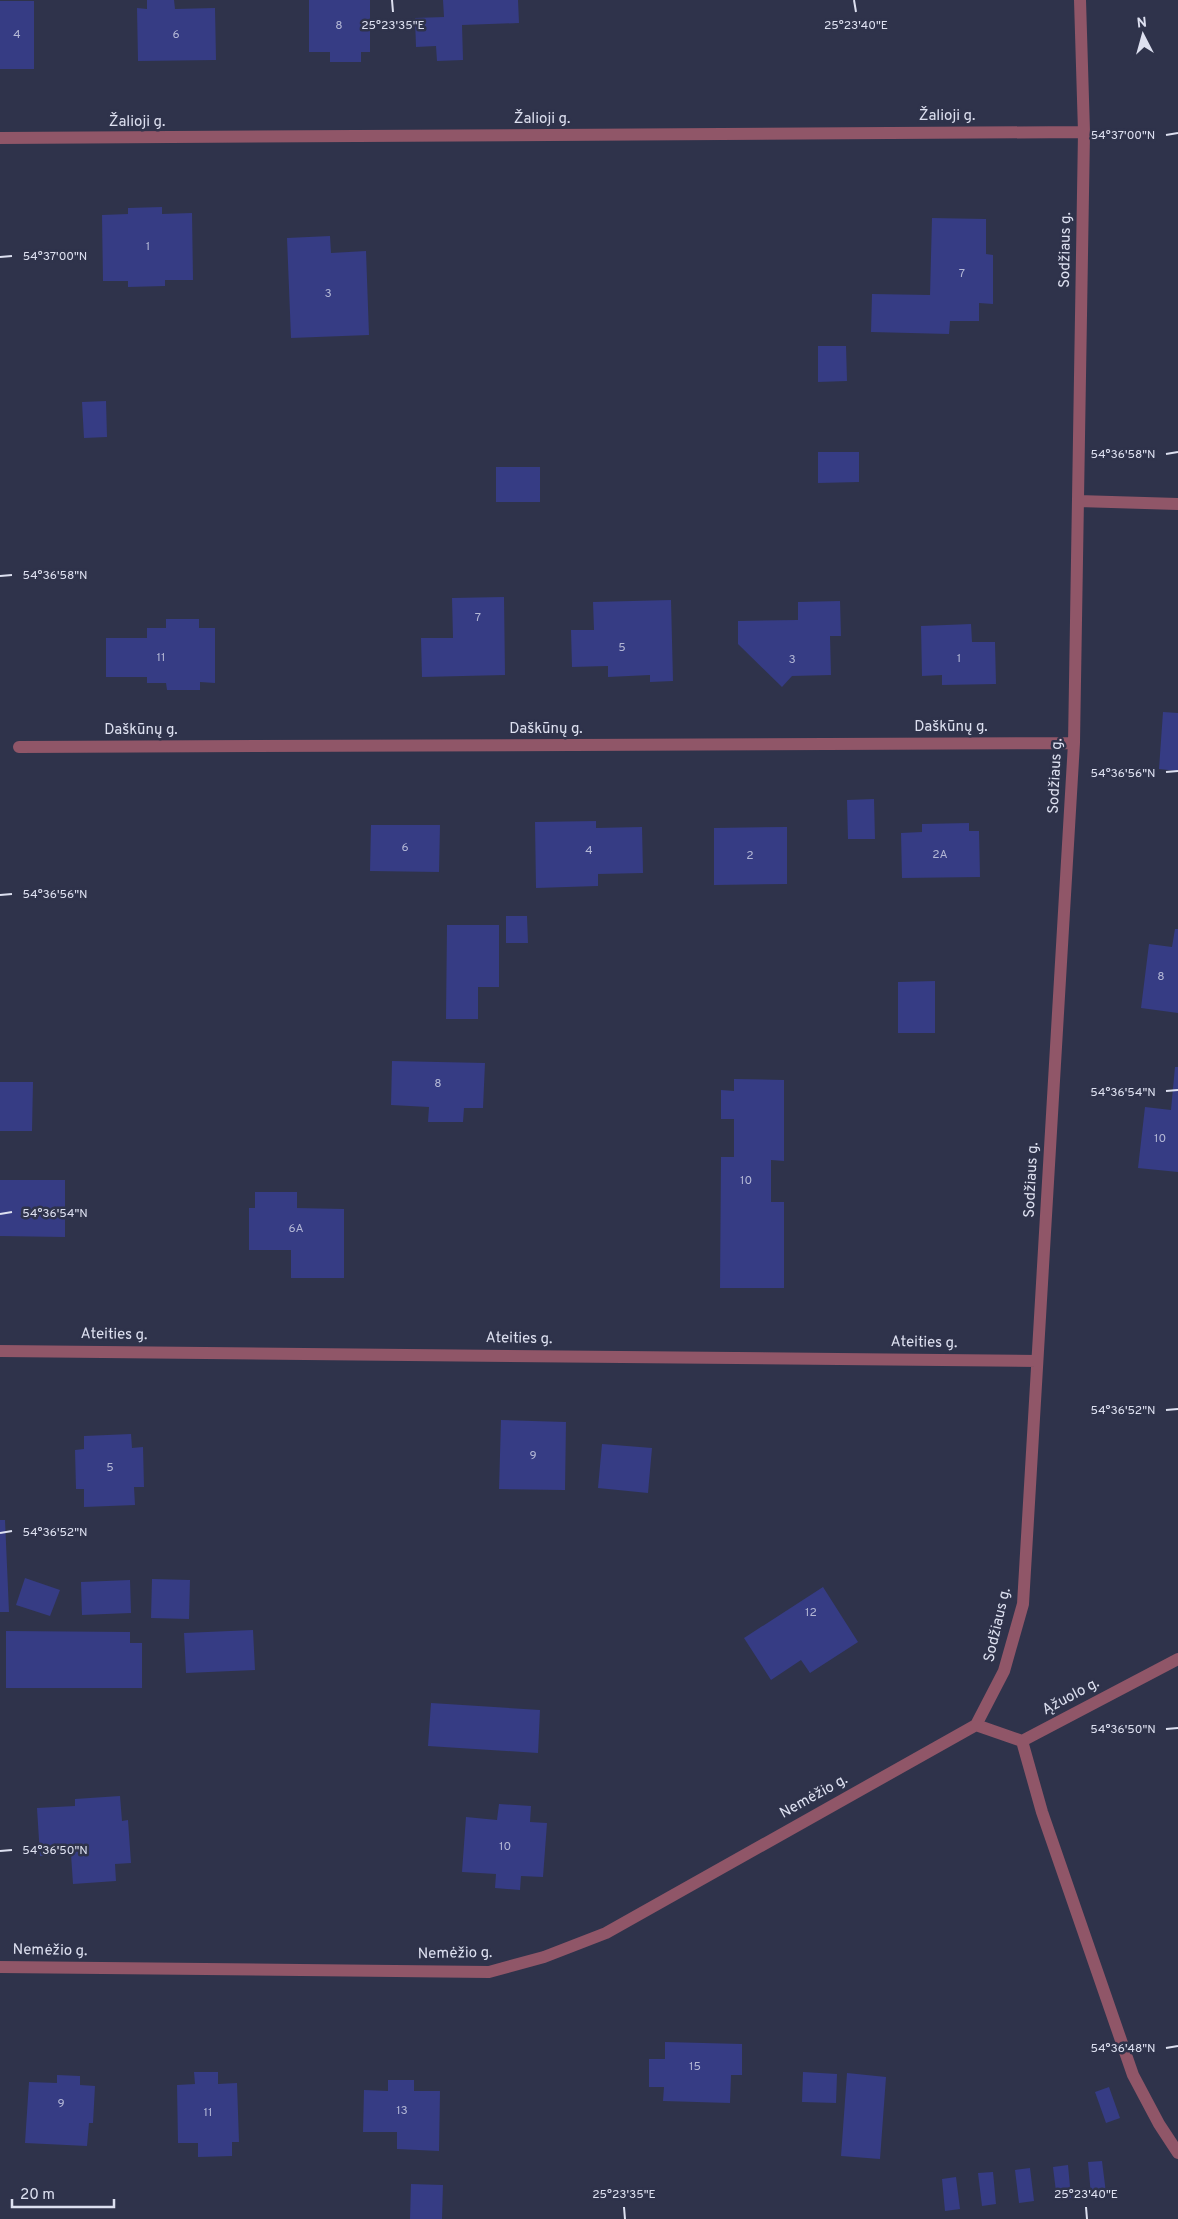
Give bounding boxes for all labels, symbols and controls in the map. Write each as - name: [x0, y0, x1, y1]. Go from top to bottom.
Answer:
- north arrow: [1118, 10, 1168, 60]
- text: N: [1136, 15, 1148, 33]
- house number: 8: [335, 18, 343, 34]
- text: 25°23'35"E: [361, 18, 425, 34]
- text: 25°23'40"E: [824, 18, 888, 34]
- house number: 4: [13, 27, 21, 43]
- house number: 6: [172, 27, 180, 43]
- street label: Žalioji g.: [919, 106, 975, 126]
- street label: Žalioji g.: [514, 109, 570, 129]
- street label: Žalioji g.: [109, 112, 165, 132]
- text: 54°37'00"N: [1091, 128, 1155, 144]
- street label: Sodžiaus g.: [1056, 212, 1076, 288]
- house number: 1: [146, 239, 150, 255]
- text: 54°37'00"N: [23, 249, 87, 265]
- house number: 7: [959, 266, 965, 282]
- house number: 3: [324, 286, 332, 302]
- text: 54°36'58"N: [1090, 447, 1156, 463]
- text: 54°36'58"N: [22, 568, 88, 584]
- house number: 7: [475, 610, 481, 626]
- house number: 5: [618, 640, 626, 656]
- house number: 11: [157, 650, 165, 666]
- house number: 1: [957, 651, 961, 667]
- house number: 3: [788, 652, 796, 668]
- street label: Daškūnų g.: [914, 718, 988, 737]
- street label: Daškūnų g.: [509, 720, 583, 739]
- street label: Daškūnų g.: [104, 721, 178, 740]
- street label: Sodžiaus g.: [1045, 738, 1067, 814]
- text: 54°36'56"N: [1091, 766, 1155, 782]
- house number: 6: [401, 840, 409, 856]
- house number: 4: [585, 843, 593, 859]
- house number: 2A: [932, 847, 948, 863]
- house number: 2: [746, 848, 754, 864]
- text: 54°36'56"N: [23, 887, 87, 903]
- house number: 8: [1157, 969, 1165, 985]
- house number: 8: [434, 1076, 442, 1092]
- text: 54°36'54"N: [1090, 1085, 1156, 1101]
- house number: 10: [1154, 1131, 1166, 1147]
- street label: Sodžiaus g.: [1021, 1142, 1043, 1218]
- house number: 10: [740, 1173, 752, 1189]
- text: 54°36'54"N: [22, 1206, 88, 1222]
- house number: 6A: [288, 1221, 304, 1237]
- street label: Ateities g.: [80, 1325, 148, 1345]
- street label: Ateities g.: [485, 1329, 553, 1349]
- street label: Ateities g.: [890, 1333, 958, 1353]
- text: 54°36'52"N: [1090, 1403, 1156, 1419]
- house number: 9: [529, 1448, 537, 1464]
- house number: 5: [106, 1460, 114, 1476]
- text: 54°36'52"N: [22, 1525, 88, 1541]
- street label: Sodžiaus g.: [980, 1586, 1016, 1664]
- house number: 12: [805, 1605, 817, 1621]
- street label: Ąžuolo g.: [1039, 1674, 1103, 1720]
- text: 54°36'50"N: [1090, 1722, 1156, 1738]
- street label: Nemėžio g.: [777, 1771, 851, 1823]
- house number: 10: [499, 1839, 511, 1855]
- text: 54°36'50"N: [22, 1843, 88, 1859]
- street label: Nemėžio g.: [12, 1941, 88, 1961]
- street label: Nemėžio g.: [417, 1944, 493, 1964]
- text: 54°36'48"N: [1090, 2041, 1156, 2057]
- house number: 15: [689, 2059, 701, 2075]
- house number: 9: [57, 2096, 65, 2112]
- house number: 13: [396, 2103, 408, 2119]
- house number: 11: [204, 2105, 212, 2121]
- scale bar: [12, 2176, 115, 2208]
- text: 20 m: [20, 2186, 55, 2205]
- text: 25°23'35"E: [592, 2187, 656, 2203]
- text: 25°23'40"E: [1054, 2187, 1118, 2203]

